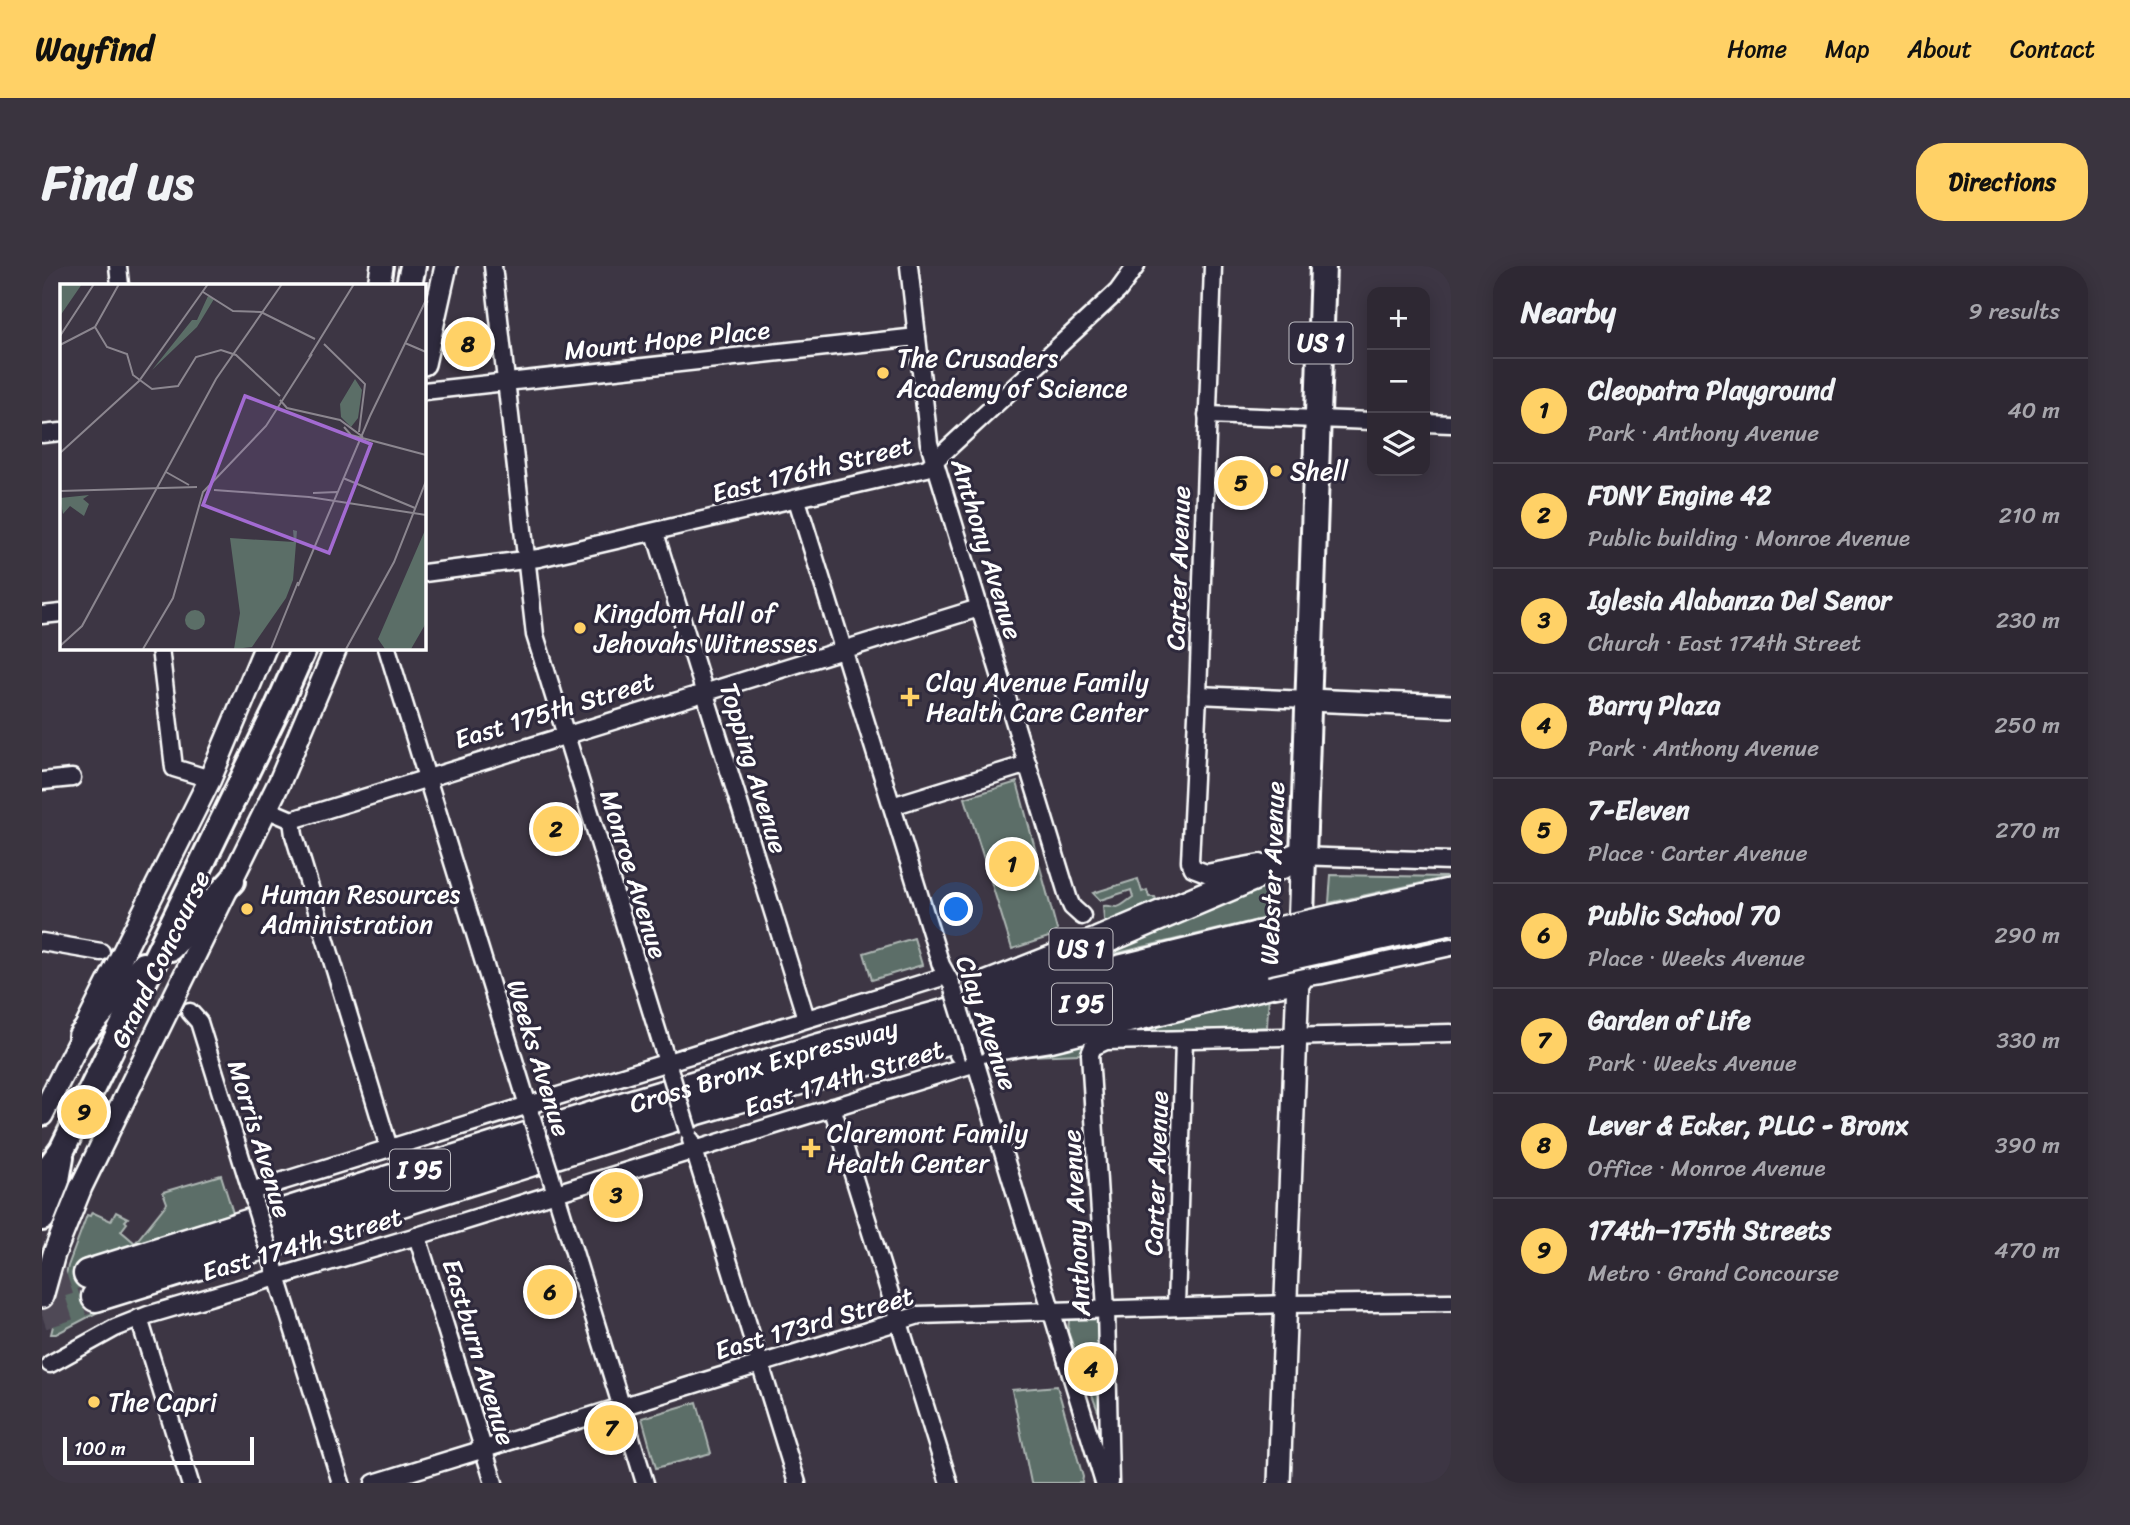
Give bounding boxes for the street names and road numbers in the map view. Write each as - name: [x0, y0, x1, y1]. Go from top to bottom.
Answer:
- street label: Mount Hope Place: [562, 306, 773, 374]
- road number: US 1: [1290, 322, 1352, 364]
- street label: East 176th Street: [707, 422, 917, 516]
- street label: Anthony Avenue: [937, 452, 1036, 645]
- street label: Carter Avenue: [1152, 485, 1204, 651]
- street label: East 175th Street: [448, 658, 660, 762]
- street label: Topping Avenue: [706, 677, 802, 859]
- street label: Webster Avenue: [1246, 780, 1298, 966]
- street label: Monroe Avenue: [586, 784, 682, 965]
- street label: Grand Concourse: [97, 862, 223, 1056]
- road number: US 1: [1049, 928, 1112, 970]
- street label: Clay Avenue: [942, 949, 1032, 1097]
- street label: Weeks Avenue: [493, 974, 585, 1142]
- road number: I 95: [1052, 984, 1112, 1024]
- street label: Cross Bronx Expressway: [624, 1005, 904, 1127]
- street label: East 174th Street: [738, 1026, 950, 1130]
- street label: Morris Avenue: [214, 1054, 306, 1224]
- street label: Carter Avenue: [1130, 1090, 1182, 1256]
- street label: Anthony Avenue: [1048, 1128, 1104, 1319]
- road number: I 95: [390, 1150, 450, 1190]
- street label: East 174th Street: [196, 1193, 408, 1295]
- street label: Eastburn Avenue: [429, 1253, 529, 1451]
- street label: East 173rd Street: [709, 1273, 919, 1373]

